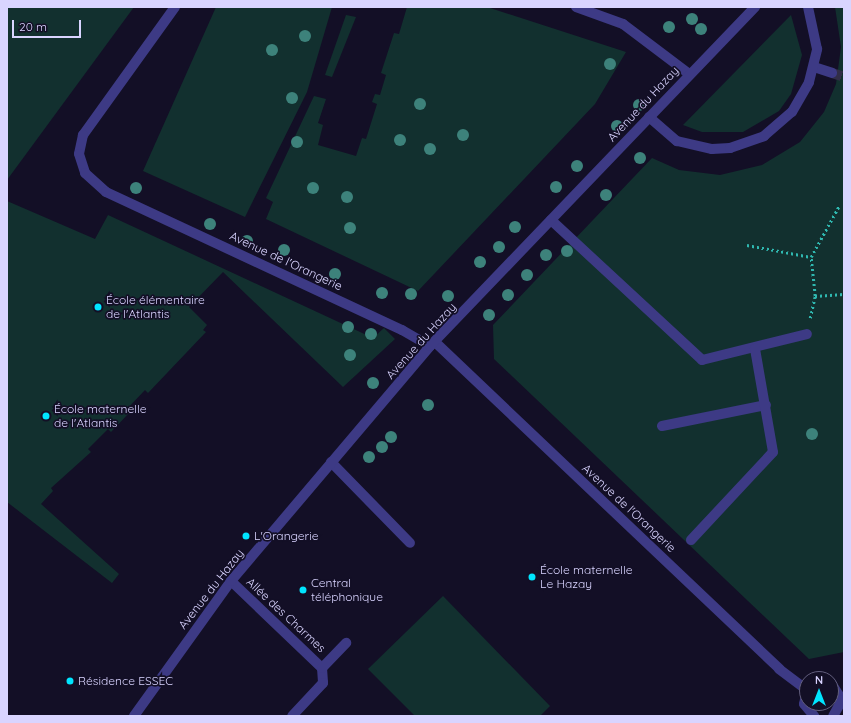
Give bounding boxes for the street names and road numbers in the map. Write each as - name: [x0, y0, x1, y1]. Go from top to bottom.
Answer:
- street label: Avenue du Hazay: [604, 63, 682, 145]
- street label: Avenue de l'Orangerie: [227, 229, 345, 293]
- street label: Avenue du Hazay: [383, 300, 459, 382]
- street label: Avenue de l'Orangerie: [579, 461, 679, 555]
- street label: Avenue du Hazay: [175, 546, 247, 632]
- street label: Allée des Charmes: [243, 575, 329, 655]

